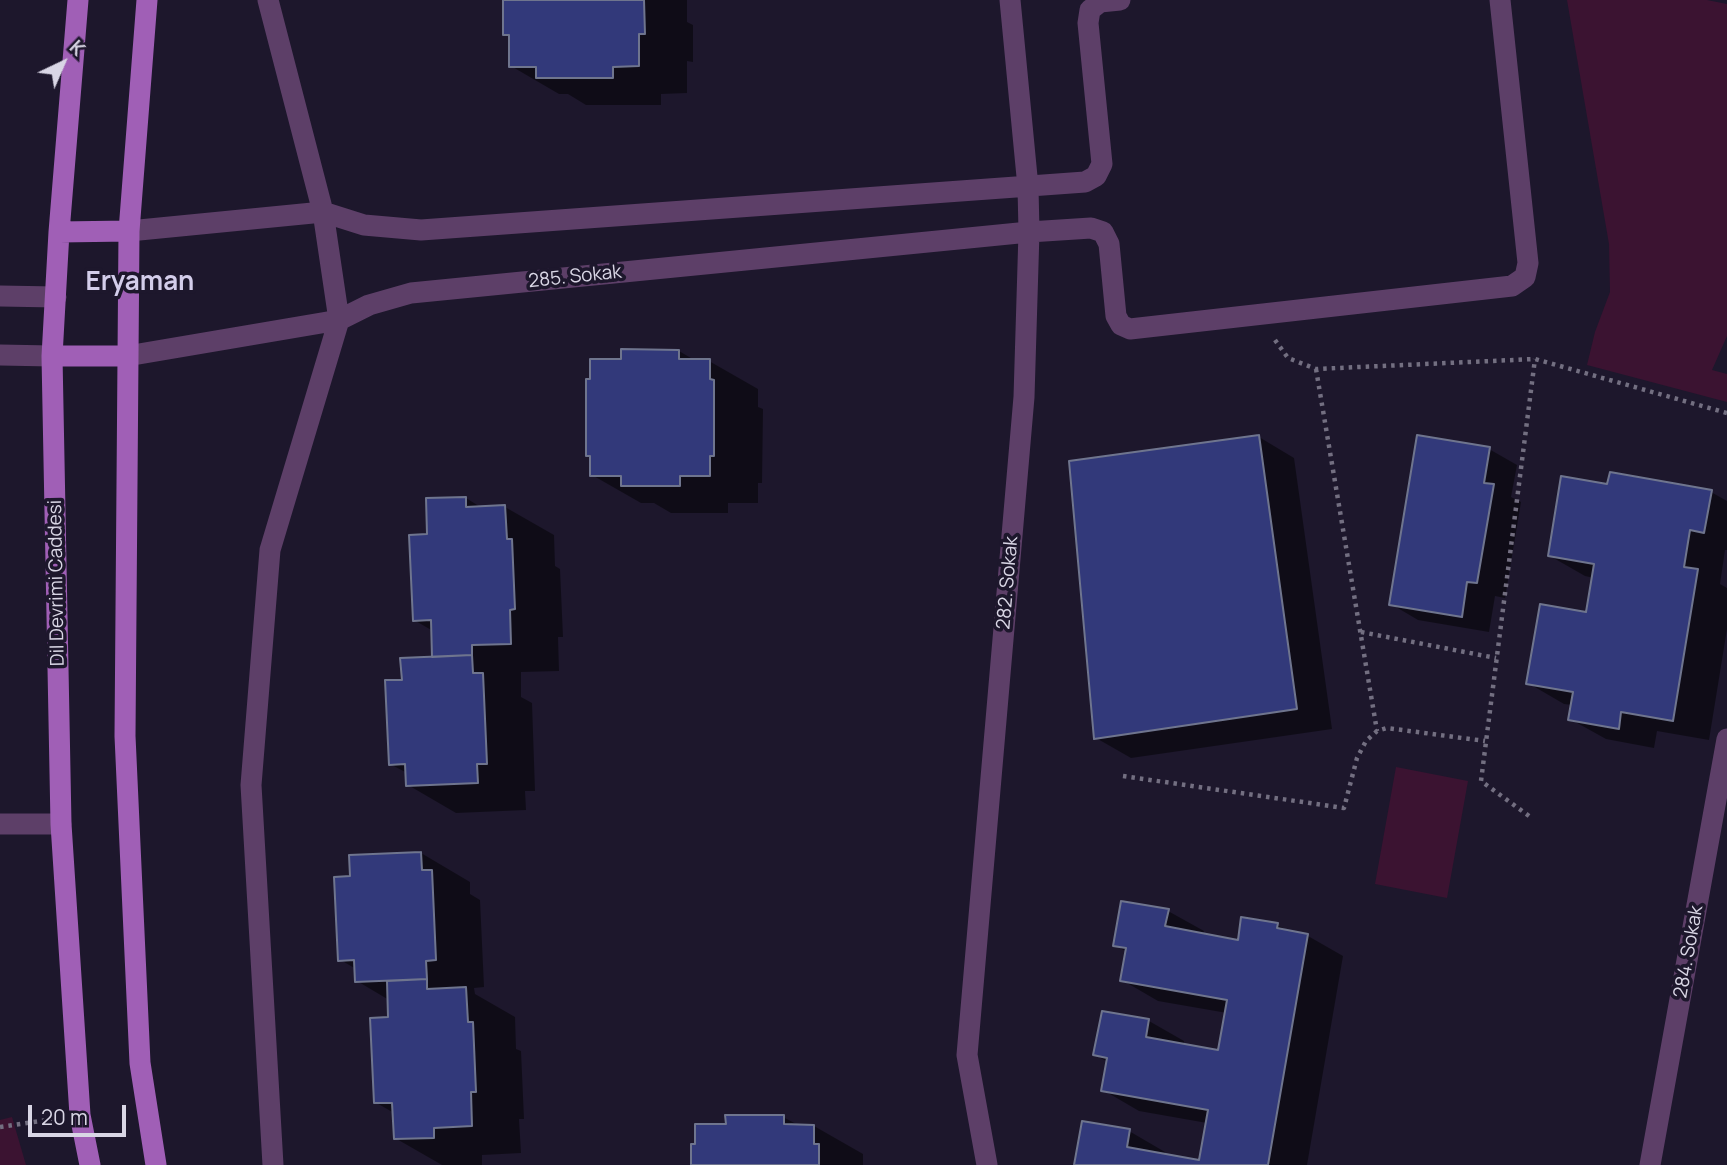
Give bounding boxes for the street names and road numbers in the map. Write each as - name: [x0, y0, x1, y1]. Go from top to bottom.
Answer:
- street label: 285. Sokak: [527, 261, 623, 293]
- street label: Dil Devrimi Caddesi: [44, 500, 70, 666]
- street label: 282. Sokak: [993, 535, 1023, 631]
- street label: 284. Sokak: [1670, 904, 1708, 1000]

